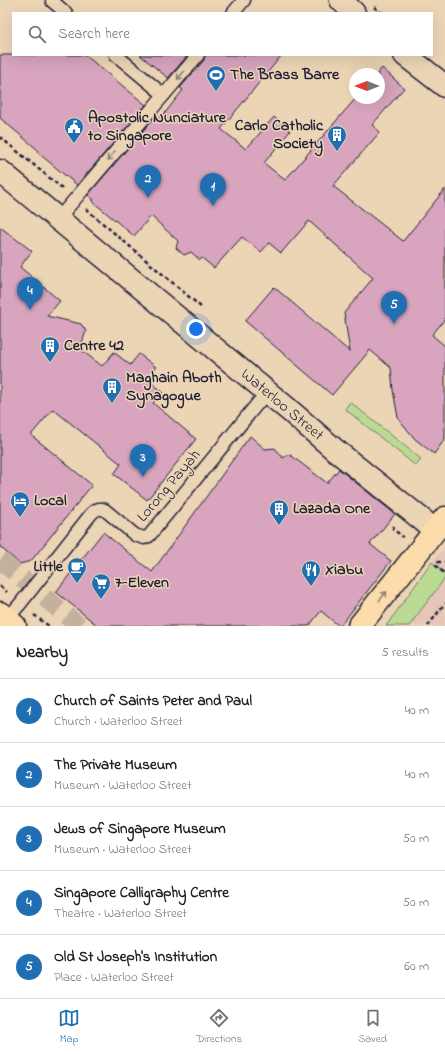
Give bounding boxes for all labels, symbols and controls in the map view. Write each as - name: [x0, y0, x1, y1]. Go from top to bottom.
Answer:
- search box: [12, 12, 433, 56]
- icon: search: [26, 23, 48, 45]
- text: Search here: [58, 23, 130, 45]
- place label: The Brass Barre: [230, 63, 340, 87]
- sports icon: The Brass Barre: [205, 64, 227, 92]
- north arrow: [349, 68, 385, 104]
- one-way arrow: [176, 70, 185, 80]
- place label: Apostolic Nunciature to Singapore: [87, 106, 227, 149]
- place label: Carlo Catholic Society: [235, 114, 324, 157]
- public building icon: Apostolic Nunciature to Singapore: [63, 116, 85, 144]
- building icon: Carlo Catholic Society: [326, 124, 348, 152]
- one-way arrow: [107, 151, 116, 162]
- pin: 2: [135, 165, 161, 198]
- pin: 1: [200, 173, 226, 206]
- pin: 4: [17, 277, 43, 310]
- pin: 5: [381, 291, 407, 324]
- your location: [186, 319, 206, 339]
- place label: Centre 42: [64, 334, 124, 358]
- building icon: Centre 42: [39, 335, 61, 363]
- street label: Waterloo Street: [235, 363, 329, 447]
- place label: Maghain Aboth Synagogue: [126, 366, 222, 409]
- building icon: Maghain Aboth Synagogue: [101, 376, 123, 404]
- pin: 3: [130, 444, 156, 477]
- street label: Lorong Payah: [131, 444, 207, 528]
- place label: Local: [34, 489, 67, 513]
- hotel icon: Local: [9, 490, 31, 518]
- place label: Lazada One: [293, 497, 371, 521]
- building icon: Lazada One: [268, 498, 290, 526]
- place label: Little: [34, 555, 64, 579]
- cafe icon: Little: [66, 556, 88, 584]
- place label: Xiabu: [325, 558, 363, 582]
- restaurant icon: Xiabu: [300, 559, 322, 587]
- place label: 7-Eleven: [115, 571, 169, 595]
- supermarket icon: 7-Eleven: [90, 572, 112, 600]
- one-way arrow: [379, 590, 388, 601]
- text: Nearby: [16, 640, 68, 665]
- text: 5 results: [381, 643, 429, 662]
- text: Church of Saints Peter and Paul: [54, 690, 252, 712]
- text: 1: [27, 701, 31, 720]
- text: 40 m: [405, 701, 429, 720]
- text: Church · Waterloo Street: [54, 712, 183, 731]
- text: The Private Museum: [54, 754, 177, 776]
- text: 2: [26, 765, 32, 784]
- text: 40 m: [405, 765, 429, 784]
- text: Museum · Waterloo Street: [54, 776, 192, 795]
- text: Jews of Singapore Museum: [54, 818, 226, 840]
- text: 3: [26, 829, 32, 848]
- text: 50 m: [403, 829, 429, 848]
- text: Museum · Waterloo Street: [54, 840, 192, 859]
- text: Singapore Calligraphy Centre: [54, 882, 229, 904]
- text: 4: [26, 893, 32, 912]
- text: 50 m: [403, 893, 429, 912]
- text: Theatre · Waterloo Street: [54, 904, 187, 923]
- text: Old St Joseph's Institution: [54, 946, 217, 968]
- text: 5: [25, 957, 33, 976]
- text: 60 m: [404, 957, 429, 976]
- text: Place · Waterloo Street: [54, 968, 174, 987]
- tab: Map: [58, 1007, 80, 1047]
- tab: Directions: [196, 1007, 242, 1047]
- tab: Saved: [358, 1007, 387, 1047]

